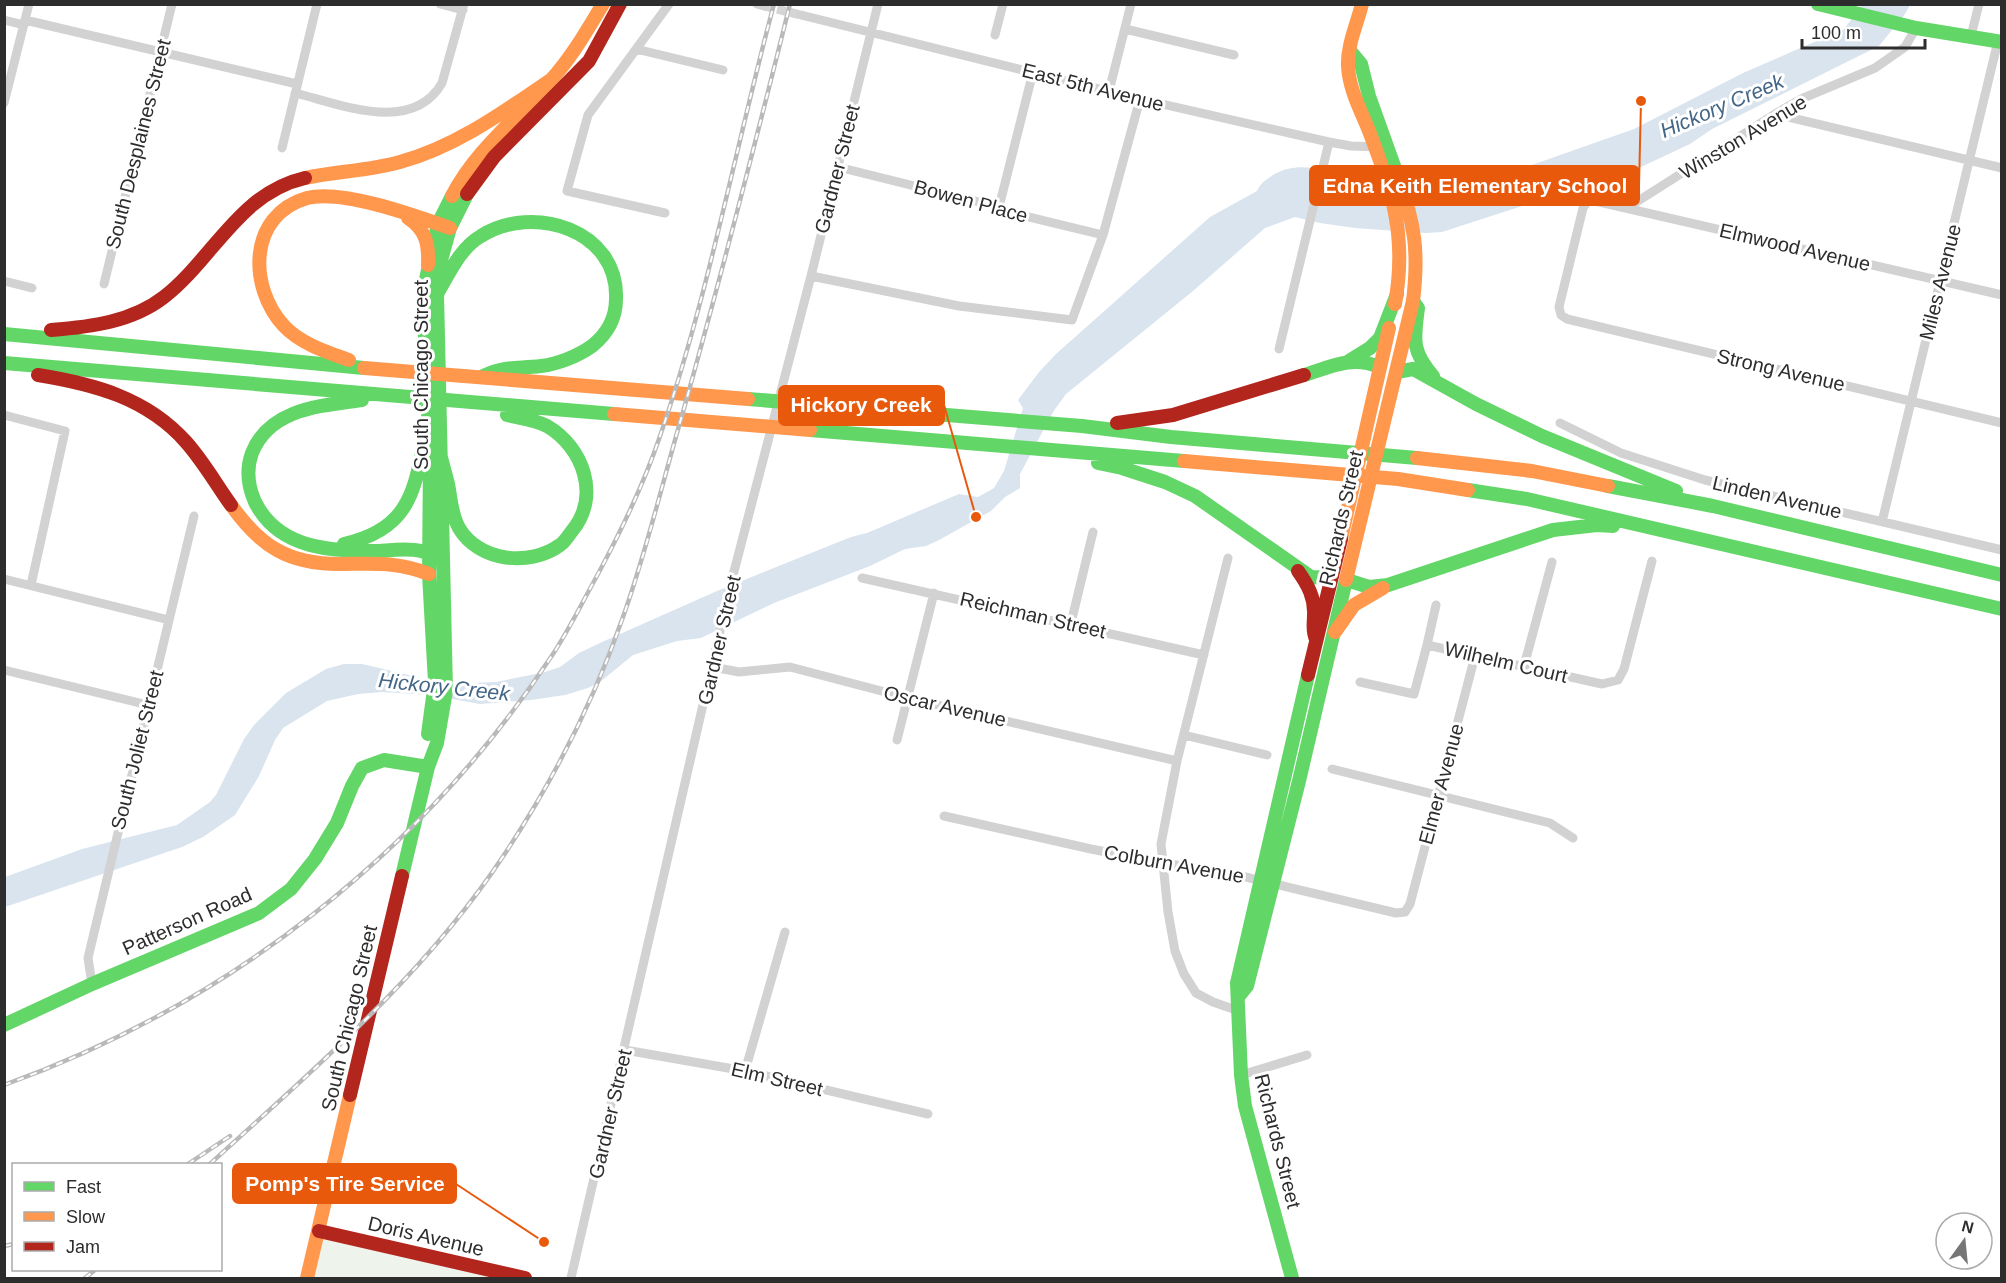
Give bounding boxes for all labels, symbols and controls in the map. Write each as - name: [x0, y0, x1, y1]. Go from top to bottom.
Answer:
- scale bar: [1802, 12, 1925, 50]
- text: 100 m: [1811, 23, 1861, 43]
- street label: South Desplaines Street: [101, 36, 175, 251]
- street label: East 5th Avenue: [1020, 59, 1166, 115]
- water label: Hickory Creek: [1657, 69, 1788, 142]
- street label: Winston Avenue: [1676, 90, 1810, 184]
- street label: Gardner Street: [810, 102, 864, 236]
- callout: Edna Keith Elementary School: [1310, 166, 1639, 205]
- text: Edna Keith Elementary School: [1323, 174, 1627, 197]
- street label: Bowen Place: [912, 175, 1030, 227]
- street label: Elmwood Avenue: [1717, 219, 1873, 275]
- street label: Miles Avenue: [1915, 222, 1965, 342]
- street label: South Chicago Street: [410, 280, 432, 470]
- street label: Strong Avenue: [1715, 345, 1847, 395]
- callout: Hickory Creek: [779, 386, 944, 425]
- text: Hickory Creek: [790, 393, 932, 416]
- street label: Richards Street: [1315, 448, 1367, 588]
- street label: Linden Avenue: [1710, 471, 1844, 523]
- street label: Gardner Street: [693, 573, 745, 707]
- street label: Reichman Street: [958, 588, 1108, 643]
- street label: Wilhelm Court: [1442, 637, 1570, 687]
- street label: South Joliet Street: [107, 668, 168, 832]
- water label: Hickory Creek: [377, 668, 512, 705]
- street label: Oscar Avenue: [881, 681, 1009, 731]
- street label: Elmer Avenue: [1414, 721, 1468, 847]
- street label: Colburn Avenue: [1102, 841, 1246, 887]
- street label: Patterson Road: [119, 883, 255, 959]
- street label: South Chicago Street: [317, 922, 381, 1113]
- street label: Gardner Street: [584, 1047, 636, 1181]
- street label: Elm Street: [729, 1058, 825, 1100]
- street label: Richards Street: [1251, 1071, 1305, 1211]
- legend: [12, 1163, 222, 1271]
- callout: Pomp's Tire Service: [233, 1164, 456, 1203]
- text: Pomp's Tire Service: [245, 1172, 445, 1195]
- text: Fast: [66, 1177, 101, 1197]
- text: Slow: [66, 1207, 106, 1227]
- north arrow: [1934, 1211, 1994, 1271]
- street label: Doris Avenue: [366, 1212, 486, 1260]
- text: N: [1960, 1217, 1976, 1237]
- text: Jam: [66, 1237, 100, 1257]

